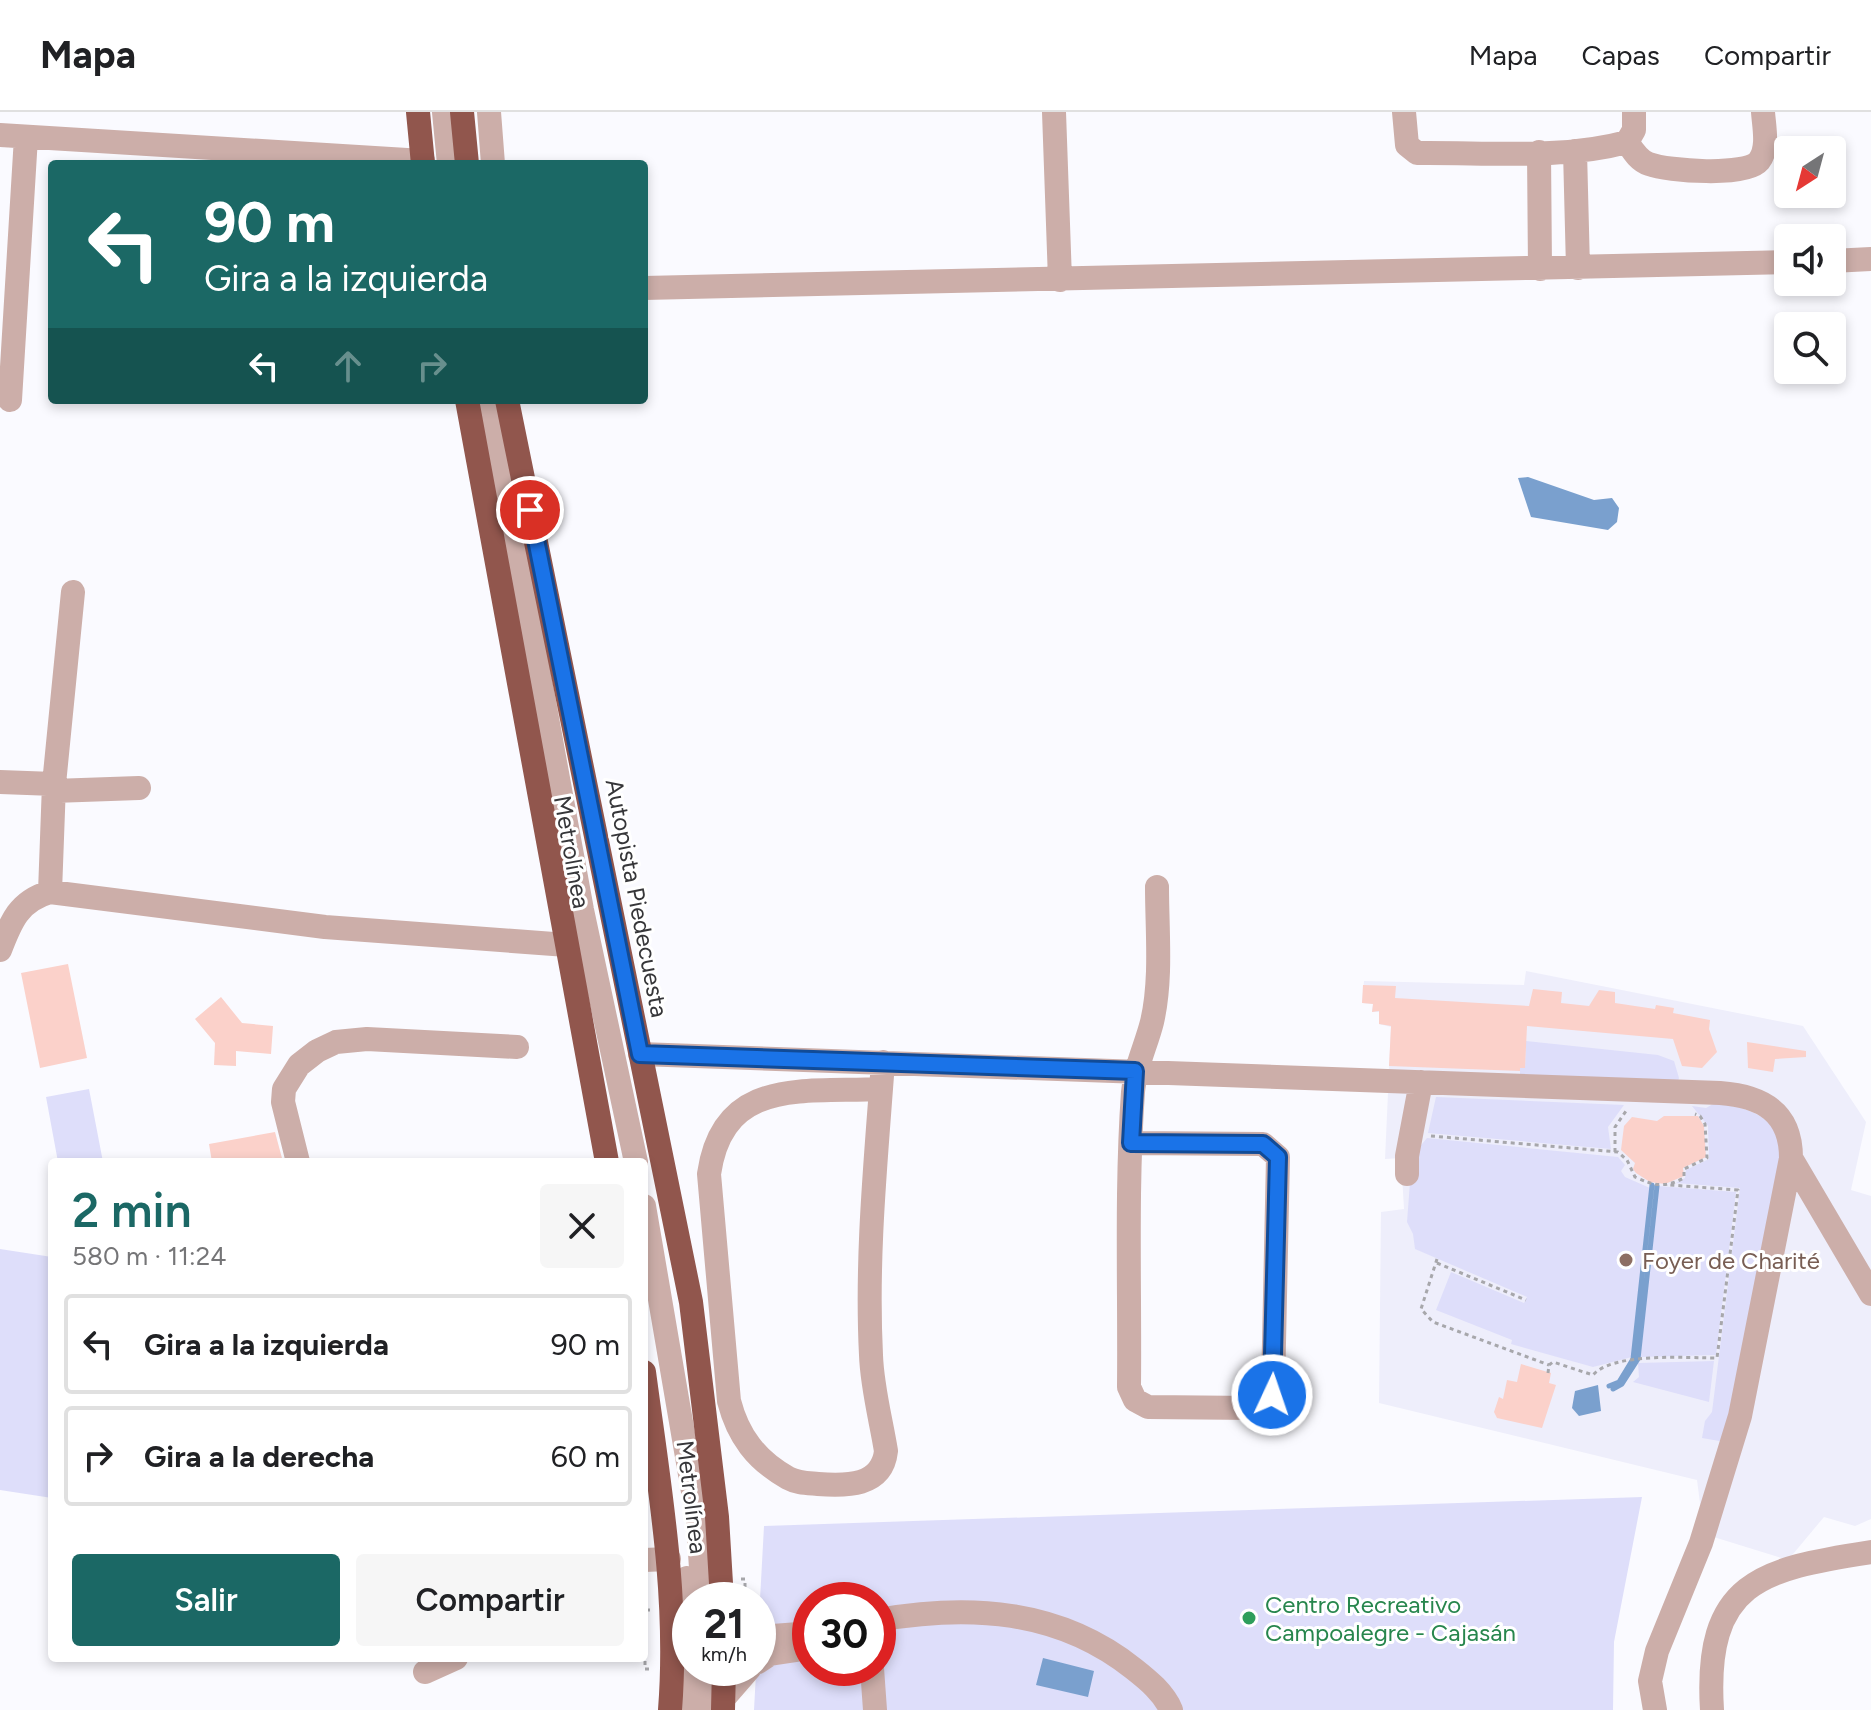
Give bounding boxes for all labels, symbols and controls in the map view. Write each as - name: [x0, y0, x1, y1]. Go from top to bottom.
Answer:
- text: Mapa: [40, 32, 136, 78]
- text: Mapa: [1469, 38, 1538, 72]
- text: Capas: [1582, 38, 1660, 72]
- text: Compartir: [1704, 38, 1831, 72]
- north arrow: [1774, 136, 1846, 208]
- map controls: [1774, 136, 1846, 384]
- text: 90 m: [204, 189, 335, 256]
- icon: left: [72, 192, 176, 296]
- button: sound: [1774, 224, 1846, 296]
- text: Gira a la izquierda: [204, 257, 488, 300]
- button: search: [1774, 312, 1846, 384]
- icon: left: [242, 344, 286, 388]
- icon: ahead: [326, 344, 370, 388]
- icon: right: [410, 344, 454, 388]
- pin: [496, 476, 564, 544]
- icon: arrive: [508, 488, 552, 532]
- street label: Autopista Piedecuesta: [600, 776, 674, 1020]
- street label: Metrolínea: [548, 793, 596, 911]
- text: 2 min: [72, 1181, 192, 1239]
- button: close: [540, 1184, 624, 1268]
- text: 580 m · 11:24: [72, 1240, 226, 1272]
- place label: Foyer de Charité: [1642, 1246, 1820, 1275]
- marker: Foyer de Charité: [1617, 1251, 1635, 1269]
- icon: left: [76, 1322, 120, 1366]
- text: Gira a la izquierda: [144, 1326, 389, 1363]
- text: 90 m: [551, 1326, 620, 1363]
- position arrow: [1230, 1353, 1314, 1437]
- icon: right: [76, 1434, 120, 1478]
- text: Gira a la derecha: [144, 1438, 374, 1475]
- text: 60 m: [551, 1438, 620, 1475]
- street label: Metrolínea: [671, 1439, 713, 1555]
- button: Salir: [72, 1554, 340, 1646]
- button: Compartir: [356, 1554, 624, 1646]
- speed limit sign: 30: [792, 1582, 896, 1686]
- place label: Centro Recreativo Campoalegre - Cajasán: [1265, 1590, 1516, 1647]
- text: 21: [704, 1600, 744, 1648]
- marker: Centro Recreativo Campoalegre - Cajasán: [1240, 1609, 1258, 1627]
- text: km/h: [701, 1642, 747, 1666]

